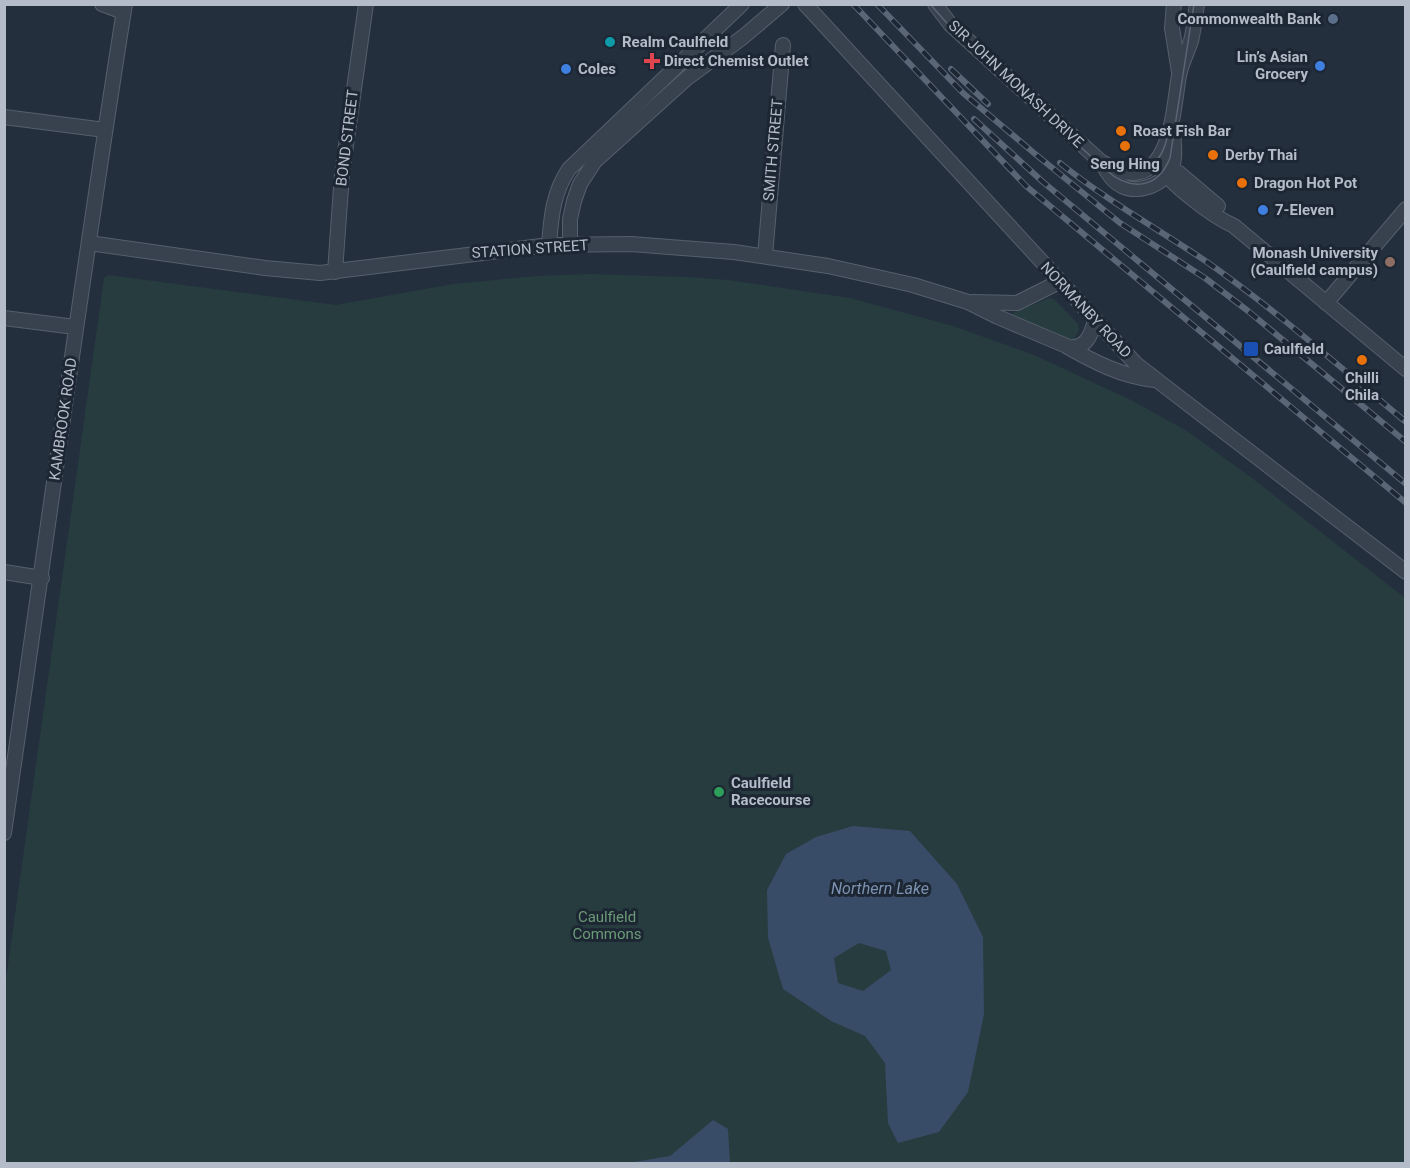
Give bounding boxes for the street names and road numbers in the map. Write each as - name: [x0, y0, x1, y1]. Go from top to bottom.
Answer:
- street label: SIR JOHN MONASH DRIVE: [945, 17, 1088, 152]
- street label: BOND STREET: [332, 89, 362, 187]
- street label: SMITH STREET: [760, 98, 786, 202]
- street label: STATION STREET: [471, 236, 589, 262]
- street label: NORMANBY ROAD: [1037, 258, 1135, 362]
- street label: KAMBROOK ROAD: [45, 356, 81, 482]

